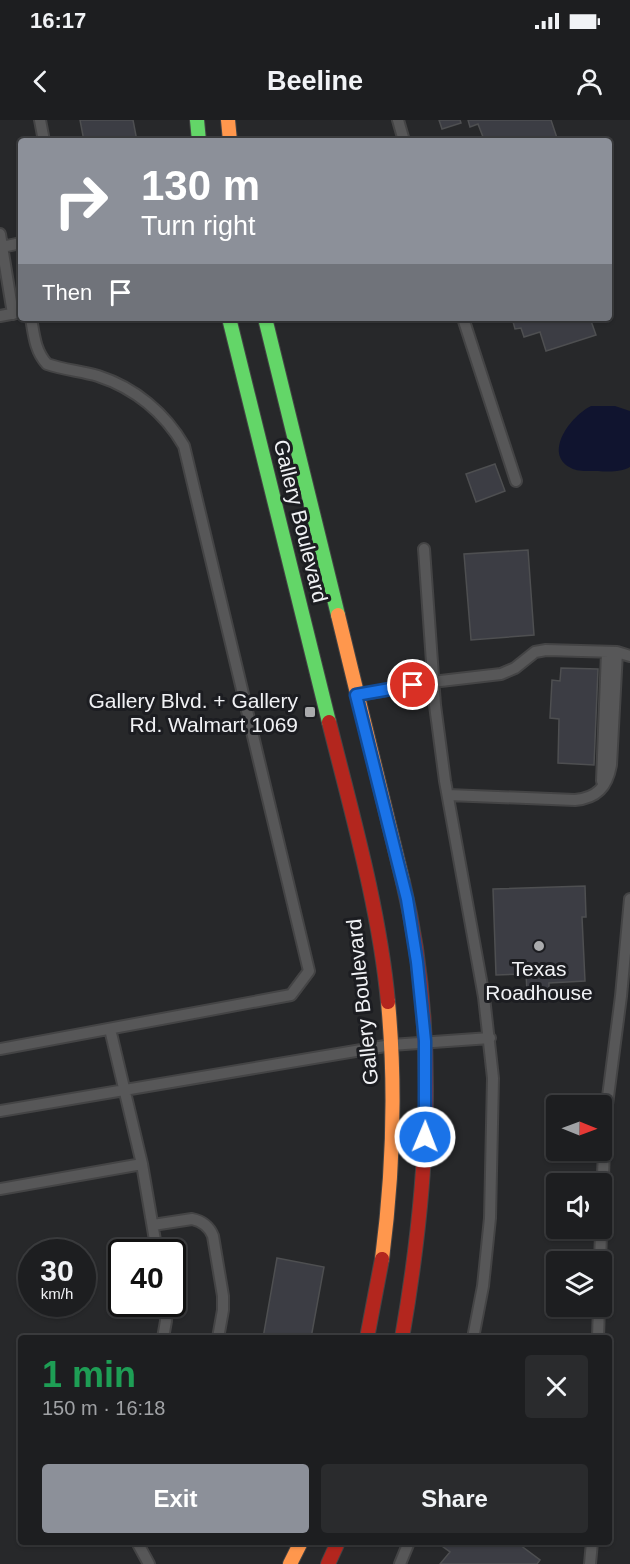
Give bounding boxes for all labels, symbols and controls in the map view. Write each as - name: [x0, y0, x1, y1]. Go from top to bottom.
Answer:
- text: 16:17: [30, 8, 86, 33]
- icon: back: [24, 65, 57, 98]
- icon: person: [573, 65, 606, 98]
- text: Beeline: [267, 66, 363, 96]
- icon: right: [42, 162, 120, 240]
- text: 130 m: [141, 162, 260, 209]
- text: Turn right: [141, 211, 256, 241]
- icon: arrive: [104, 276, 137, 309]
- text: Then: [42, 280, 92, 305]
- street label: Gallery Boulevard: [270, 437, 332, 605]
- pin: [387, 659, 438, 710]
- icon: arrive: [396, 668, 429, 701]
- place label: Gallery Blvd. + Gallery Rd. Walmart 1069: [89, 689, 298, 736]
- marker: Gallery Blvd. + Gallery Rd. Walmart 1069: [303, 705, 317, 719]
- street label: Gallery Boulevard: [342, 918, 382, 1086]
- marker: Texas Roadhouse: [532, 939, 546, 953]
- place label: Texas Roadhouse: [485, 957, 593, 1004]
- north arrow: [546, 1095, 612, 1161]
- map controls: [546, 1095, 612, 1317]
- position arrow: [393, 1105, 457, 1169]
- button: sound: [546, 1173, 612, 1239]
- speed limit sign: 40: [108, 1239, 186, 1317]
- button: layers: [546, 1251, 612, 1317]
- text: 30: [40, 1254, 74, 1287]
- text: km/h: [41, 1285, 73, 1302]
- text: 1 min: [42, 1354, 136, 1395]
- button: close: [525, 1355, 588, 1418]
- text: 150 m · 16:18: [42, 1397, 165, 1419]
- button: Exit: [42, 1464, 309, 1533]
- button: Share: [321, 1464, 588, 1533]

